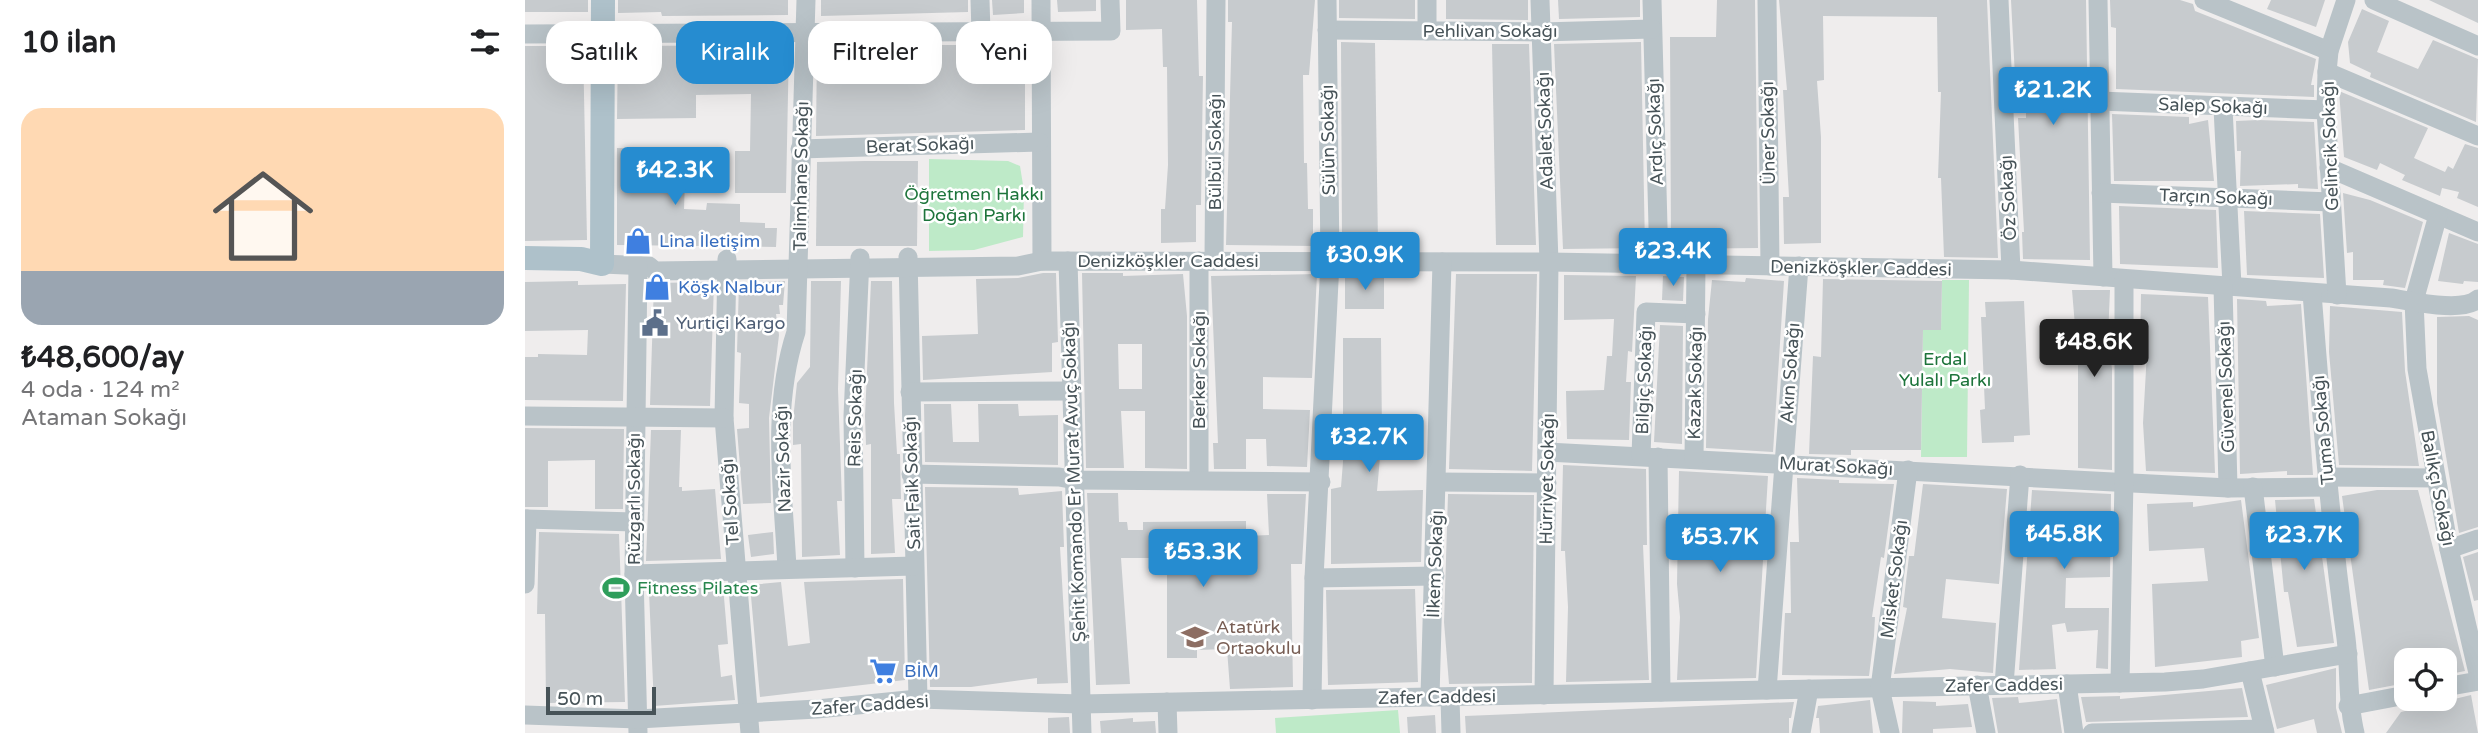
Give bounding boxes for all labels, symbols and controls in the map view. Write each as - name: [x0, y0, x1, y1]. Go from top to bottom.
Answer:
- street label: Pehlivan Sokağı: [1423, 20, 1557, 42]
- chip: Satılık: [546, 21, 662, 84]
- chip: Kiralık: [676, 21, 794, 84]
- chip: Filtreler: [808, 21, 942, 84]
- chip: Yeni: [956, 21, 1052, 84]
- icon: filters: [466, 23, 504, 61]
- text: 10 ilan: [21, 24, 117, 61]
- pin: ₺21.2K: [1996, 68, 2110, 127]
- street label: Adalet Sokağı: [1532, 71, 1558, 191]
- text: ₺21.2K: [2015, 76, 2091, 104]
- street label: Ardıç Sokağı: [1642, 78, 1668, 186]
- street label: Üner Sokağı: [1756, 81, 1780, 185]
- street label: Gelincik Sokağı: [2317, 81, 2343, 211]
- street label: Sülün Sokağı: [1316, 85, 1340, 195]
- street label: Salep Sokağı: [2158, 93, 2268, 119]
- street label: Bülbül Sokağı: [1204, 94, 1226, 210]
- street label: Talimhane Sokağı: [789, 101, 813, 251]
- street label: Berat Sokağı: [865, 132, 975, 158]
- pin: ₺42.3K: [618, 148, 732, 207]
- icon: home: [200, 153, 326, 279]
- street label: Öz Sokağı: [1995, 155, 2021, 241]
- text: ₺42.3K: [637, 156, 713, 184]
- park label: Öğretmen Hakkı Doğan Parkı: [904, 183, 1044, 226]
- street label: Tarçın Sokağı: [2159, 184, 2273, 210]
- shop icon: Lina İletişim: [623, 226, 653, 256]
- pin: ₺23.4K: [1616, 229, 1730, 288]
- place label: Lina İletişim: [659, 230, 760, 252]
- pin: ₺30.9K: [1308, 232, 1422, 292]
- text: ₺23.4K: [1635, 237, 1711, 265]
- text: ₺30.9K: [1327, 241, 1403, 269]
- street label: Denizköşkler Caddesi: [1077, 250, 1259, 272]
- street label: Denizköşkler Caddesi: [1770, 255, 1952, 281]
- shop icon: Köşk Nalbur: [642, 272, 672, 302]
- place label: Köşk Nalbur: [678, 276, 783, 298]
- public building icon: Yurtiçi Kargo: [640, 308, 670, 338]
- street label: Berker Sokağı: [1188, 311, 1210, 429]
- place label: Yurtiçi Kargo: [676, 312, 785, 334]
- pin: ₺48.6K: [2037, 320, 2151, 379]
- street label: Şehit Komando Er Murat Avuç Sokağı: [1057, 321, 1091, 643]
- street label: Güvenel Sokağı: [2213, 321, 2239, 453]
- street label: Akın Sokağı: [1776, 322, 1804, 424]
- street label: Bilgiç Sokağı: [1631, 325, 1657, 435]
- street label: Kazak Sokağı: [1683, 326, 1707, 440]
- text: ₺48.6K: [2056, 328, 2132, 356]
- text: ₺48,600/ay: [21, 339, 184, 376]
- park label: Erdal Yulalı Parkı: [1899, 348, 1991, 391]
- street label: Reis Sokağı: [843, 369, 867, 467]
- street label: Tuma Sokağı: [2307, 374, 2339, 486]
- text: 4 oda · 124 m²: [21, 376, 180, 404]
- text: Ataman Sokağı: [21, 404, 187, 432]
- street label: Nazir Sokağı: [770, 405, 796, 513]
- street label: Hürriyet Sokağı: [1535, 413, 1559, 545]
- pin: ₺32.7K: [1312, 414, 1426, 474]
- street label: Sait Faik Sokağı: [899, 416, 925, 550]
- text: ₺32.7K: [1331, 423, 1407, 451]
- street label: Balıkçı Sokağı: [2416, 428, 2460, 548]
- street label: Rüzgarlı Sokağı: [623, 433, 645, 565]
- street label: Murat Sokağı: [1778, 452, 1894, 480]
- street label: Tel Sokağı: [716, 458, 744, 546]
- street label: İlkem Sokağı: [1422, 510, 1448, 618]
- pin: ₺45.8K: [2007, 512, 2121, 571]
- pin: ₺23.7K: [2247, 512, 2361, 572]
- pin: ₺53.7K: [1663, 514, 1777, 574]
- street label: Misket Sokağı: [1876, 518, 1912, 640]
- text: ₺45.8K: [2026, 520, 2102, 548]
- text: ₺23.7K: [2266, 521, 2342, 549]
- text: ₺53.7K: [1682, 523, 1758, 551]
- pin: ₺53.3K: [1146, 530, 1260, 589]
- text: ₺53.3K: [1165, 538, 1241, 566]
- sports icon: Fitness Pilates: [601, 573, 631, 603]
- place label: Fitness Pilates: [637, 577, 758, 599]
- place label: Atatürk Ortaokulu: [1216, 616, 1302, 659]
- school or university icon: Atatürk Ortaokulu: [1180, 622, 1210, 652]
- map controls: [2394, 648, 2457, 711]
- button: locate: [2394, 648, 2457, 711]
- supermarket icon: BİM: [868, 656, 898, 686]
- place label: BİM: [904, 660, 939, 682]
- street label: Zafer Caddesi: [1945, 673, 2063, 697]
- scale bar: [546, 684, 656, 716]
- street label: Zafer Caddesi: [1378, 685, 1496, 709]
- text: 50 m: [557, 688, 603, 710]
- street label: Zafer Caddesi: [810, 690, 930, 720]

